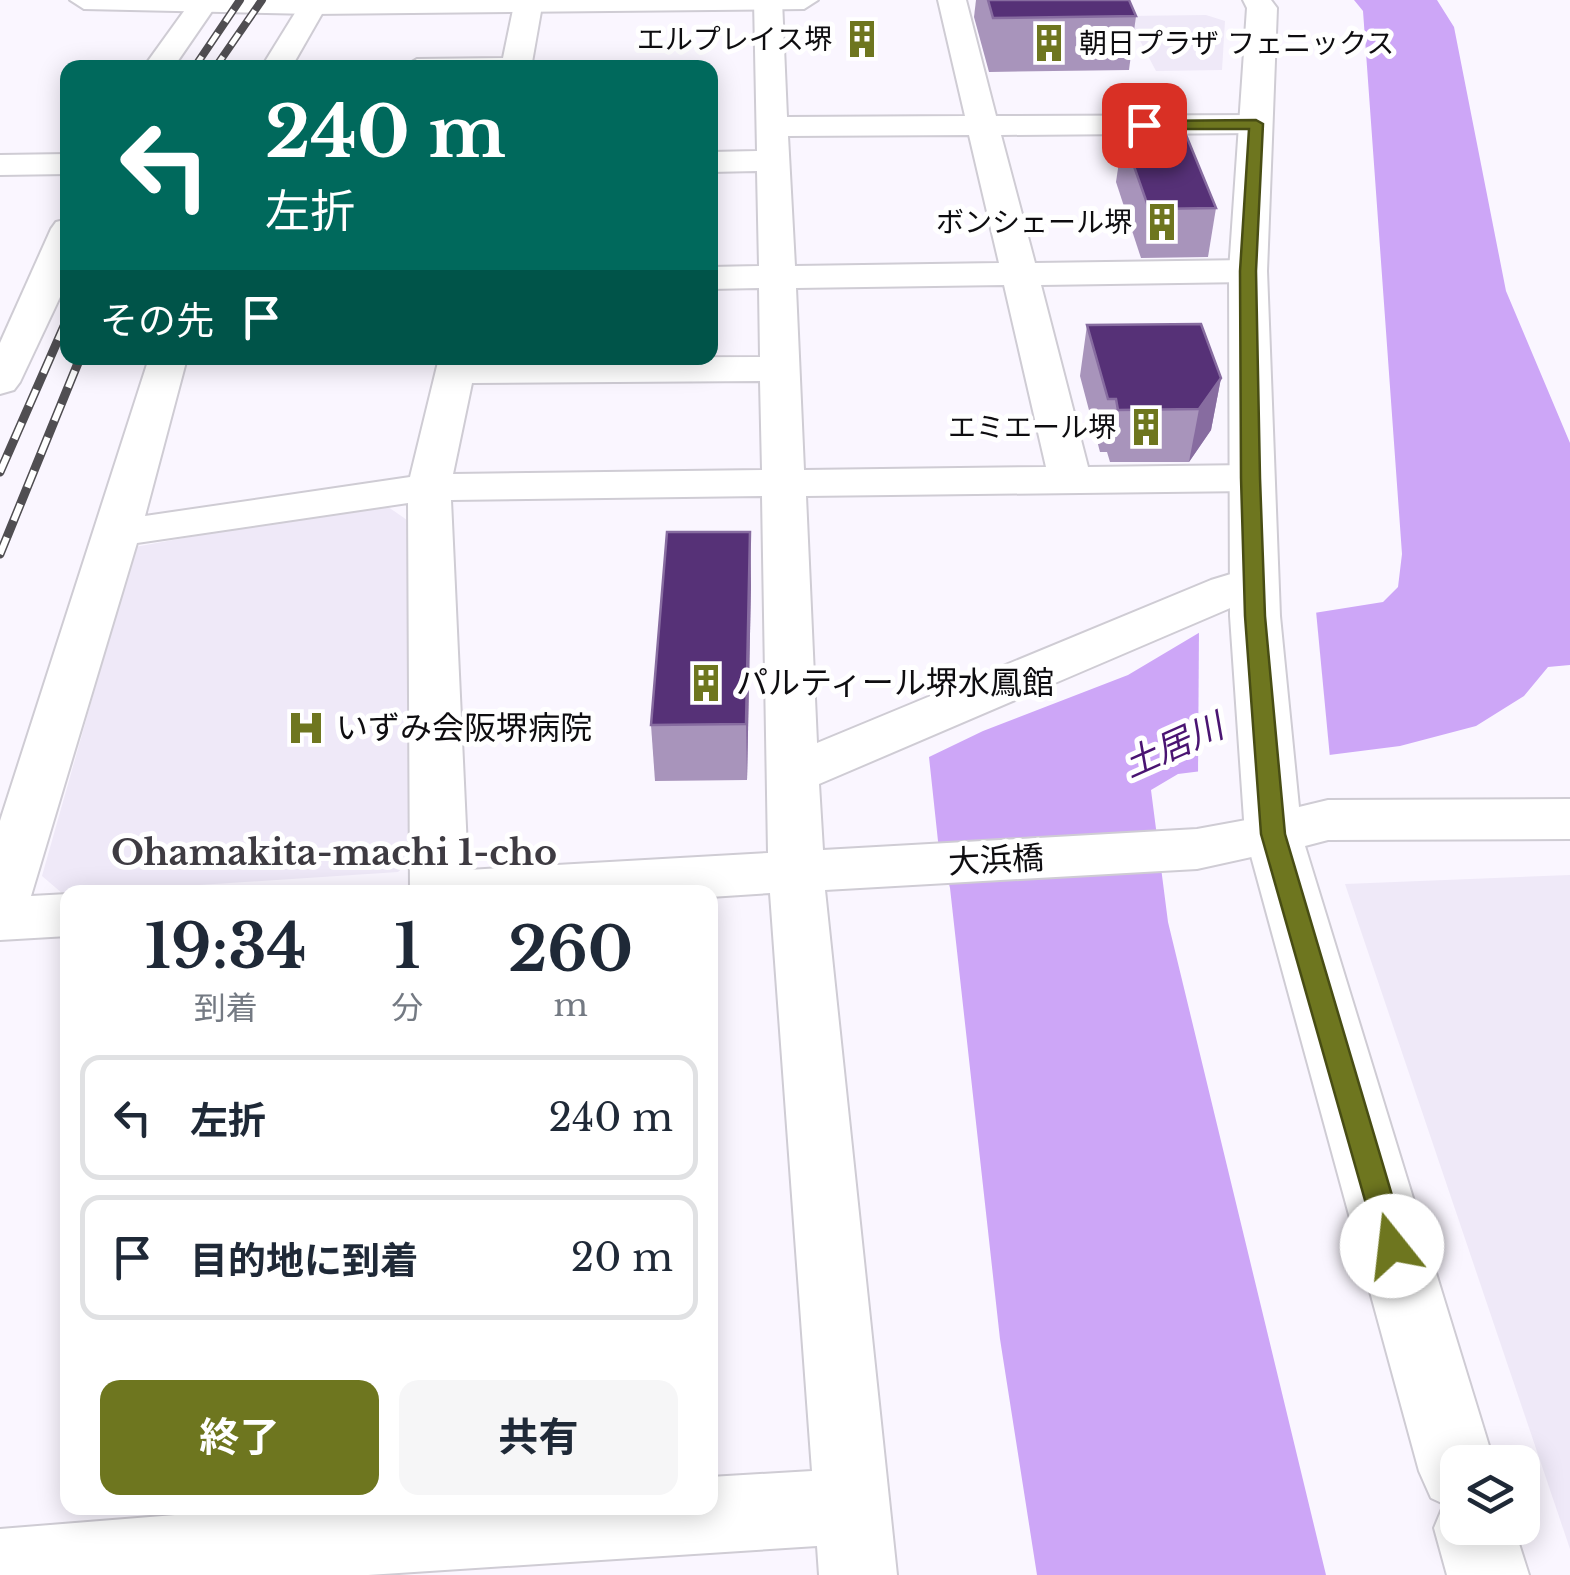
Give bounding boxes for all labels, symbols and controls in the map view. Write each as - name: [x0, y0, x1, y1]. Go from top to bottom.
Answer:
- building icon: エルプレイス堺: [841, 18, 883, 60]
- place label: エルプレイス堺: [637, 22, 832, 57]
- building icon: 朝日プラザ フェニックス: [1028, 22, 1070, 64]
- place label: 朝日プラザ フェニックス: [1079, 26, 1394, 61]
- pin: [1102, 83, 1187, 168]
- text: 240 m: [265, 89, 506, 176]
- icon: arrive: [1117, 98, 1172, 153]
- icon: left: [100, 100, 230, 230]
- text: 左折: [265, 183, 355, 239]
- building icon: ボンシェール堺: [1141, 201, 1183, 243]
- place label: ボンシェール堺: [936, 205, 1132, 240]
- icon: arrive: [234, 290, 289, 345]
- text: その先: [100, 297, 214, 344]
- building icon: エミエール堺: [1125, 406, 1167, 448]
- place label: エミエール堺: [948, 410, 1116, 445]
- building icon: パルティール堺水鳳館: [685, 662, 727, 704]
- place label: パルティール堺水鳳館: [736, 663, 1054, 703]
- water label: 土居川: [1116, 702, 1233, 786]
- hospital icon: いずみ会阪堺病院: [285, 707, 327, 749]
- place label: いずみ会阪堺病院: [336, 708, 592, 748]
- district label: Ohamakita-machi 1-cho: [111, 831, 557, 874]
- street label: 大浜橋: [947, 838, 1045, 882]
- text: 19:34: [145, 910, 307, 984]
- text: 1: [394, 910, 421, 984]
- text: 260: [508, 913, 633, 987]
- text: m: [554, 985, 588, 1025]
- text: 到着: [194, 988, 258, 1028]
- text: 分: [391, 988, 423, 1028]
- icon: left: [105, 1090, 160, 1145]
- text: 240 m: [549, 1094, 673, 1141]
- text: 左折: [190, 1097, 266, 1144]
- position arrow: [1340, 1194, 1444, 1298]
- icon: arrive: [105, 1230, 160, 1285]
- text: 20 m: [571, 1234, 673, 1281]
- text: 目的地に到着: [190, 1237, 418, 1284]
- button: 終了: [100, 1380, 379, 1495]
- button: 共有: [399, 1380, 678, 1495]
- map controls: [1440, 1445, 1540, 1545]
- button: layers: [1440, 1445, 1540, 1545]

